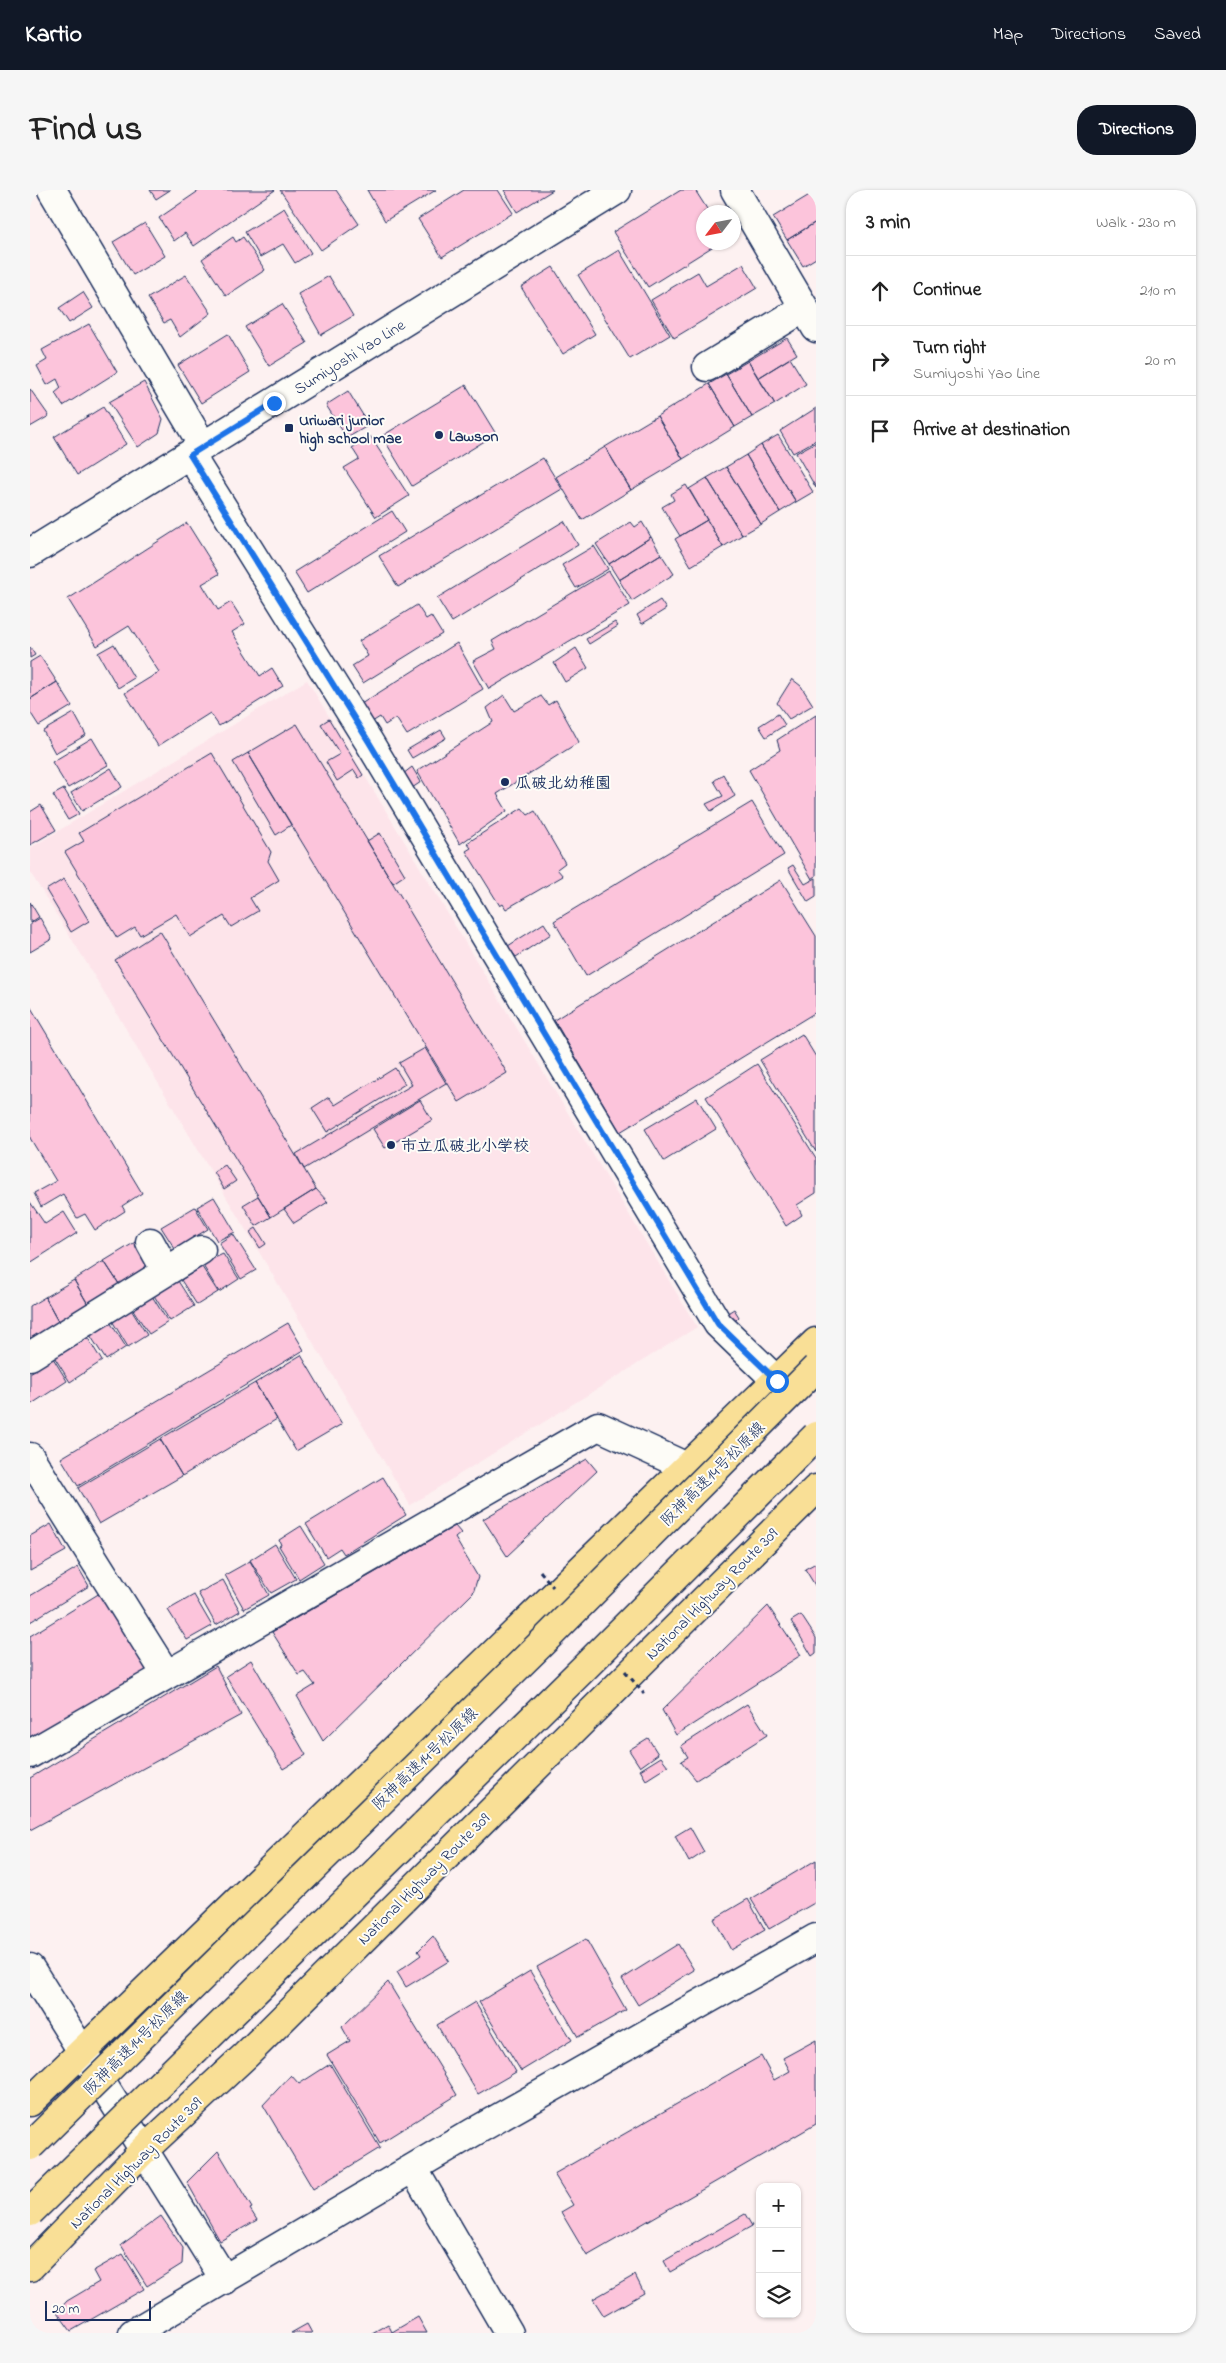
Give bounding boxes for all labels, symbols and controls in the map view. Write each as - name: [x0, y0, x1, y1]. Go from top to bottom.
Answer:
- text: Kartio: [25, 18, 82, 53]
- text: Map: [993, 22, 1023, 48]
- text: Directions: [1051, 22, 1126, 48]
- text: Saved: [1154, 22, 1201, 48]
- text: Find us: [30, 105, 142, 156]
- button: Directions: [1077, 105, 1196, 155]
- north arrow: [696, 205, 741, 250]
- text: 3 min: [866, 208, 910, 238]
- text: Walk · 230 m: [1096, 211, 1176, 235]
- icon: ahead: [866, 277, 894, 305]
- text: Continue: [913, 277, 981, 304]
- text: 210 m: [1140, 279, 1176, 303]
- street label: Sumiyoshi Yao Line: [290, 313, 411, 402]
- text: Turn right: [913, 335, 986, 362]
- icon: right: [866, 347, 894, 375]
- text: 20 m: [1145, 349, 1176, 373]
- text: Sumiyoshi Yao Line: [913, 362, 1040, 386]
- route end: [263, 392, 286, 415]
- place label: Uriwari junior high school mae: [299, 409, 402, 452]
- icon: arrive: [866, 417, 894, 445]
- text: Arrive at destination: [913, 417, 1070, 444]
- marker: Uriwari junior high school mae: [283, 422, 295, 434]
- place label: Lawson: [449, 425, 499, 449]
- marker: Lawson: [433, 429, 445, 441]
- place label: 瓜破北幼稚園: [515, 772, 611, 796]
- marker: 瓜破北幼稚園: [499, 776, 511, 788]
- place label: 市立瓜破北小学校: [401, 1135, 529, 1159]
- marker: 市立瓜破北小学校: [385, 1139, 397, 1151]
- route start: [766, 1370, 789, 1393]
- street label: 阪神高速14号松原線: [656, 1417, 771, 1532]
- street label: National Highway Route 309: [641, 1523, 784, 1666]
- street label: 阪神高速14号松原線: [367, 1702, 484, 1817]
- street label: National Highway Route 309: [353, 1808, 496, 1951]
- street label: 阪神高速14号松原線: [79, 1986, 194, 2101]
- street label: National Highway Route 309: [65, 2092, 208, 2235]
- map controls: [756, 2183, 801, 2318]
- button: +: [756, 2183, 801, 2228]
- button: −: [756, 2228, 801, 2273]
- button: layers: [756, 2273, 801, 2318]
- scale bar: [45, 2298, 151, 2321]
- text: 20 m: [52, 2299, 79, 2320]

